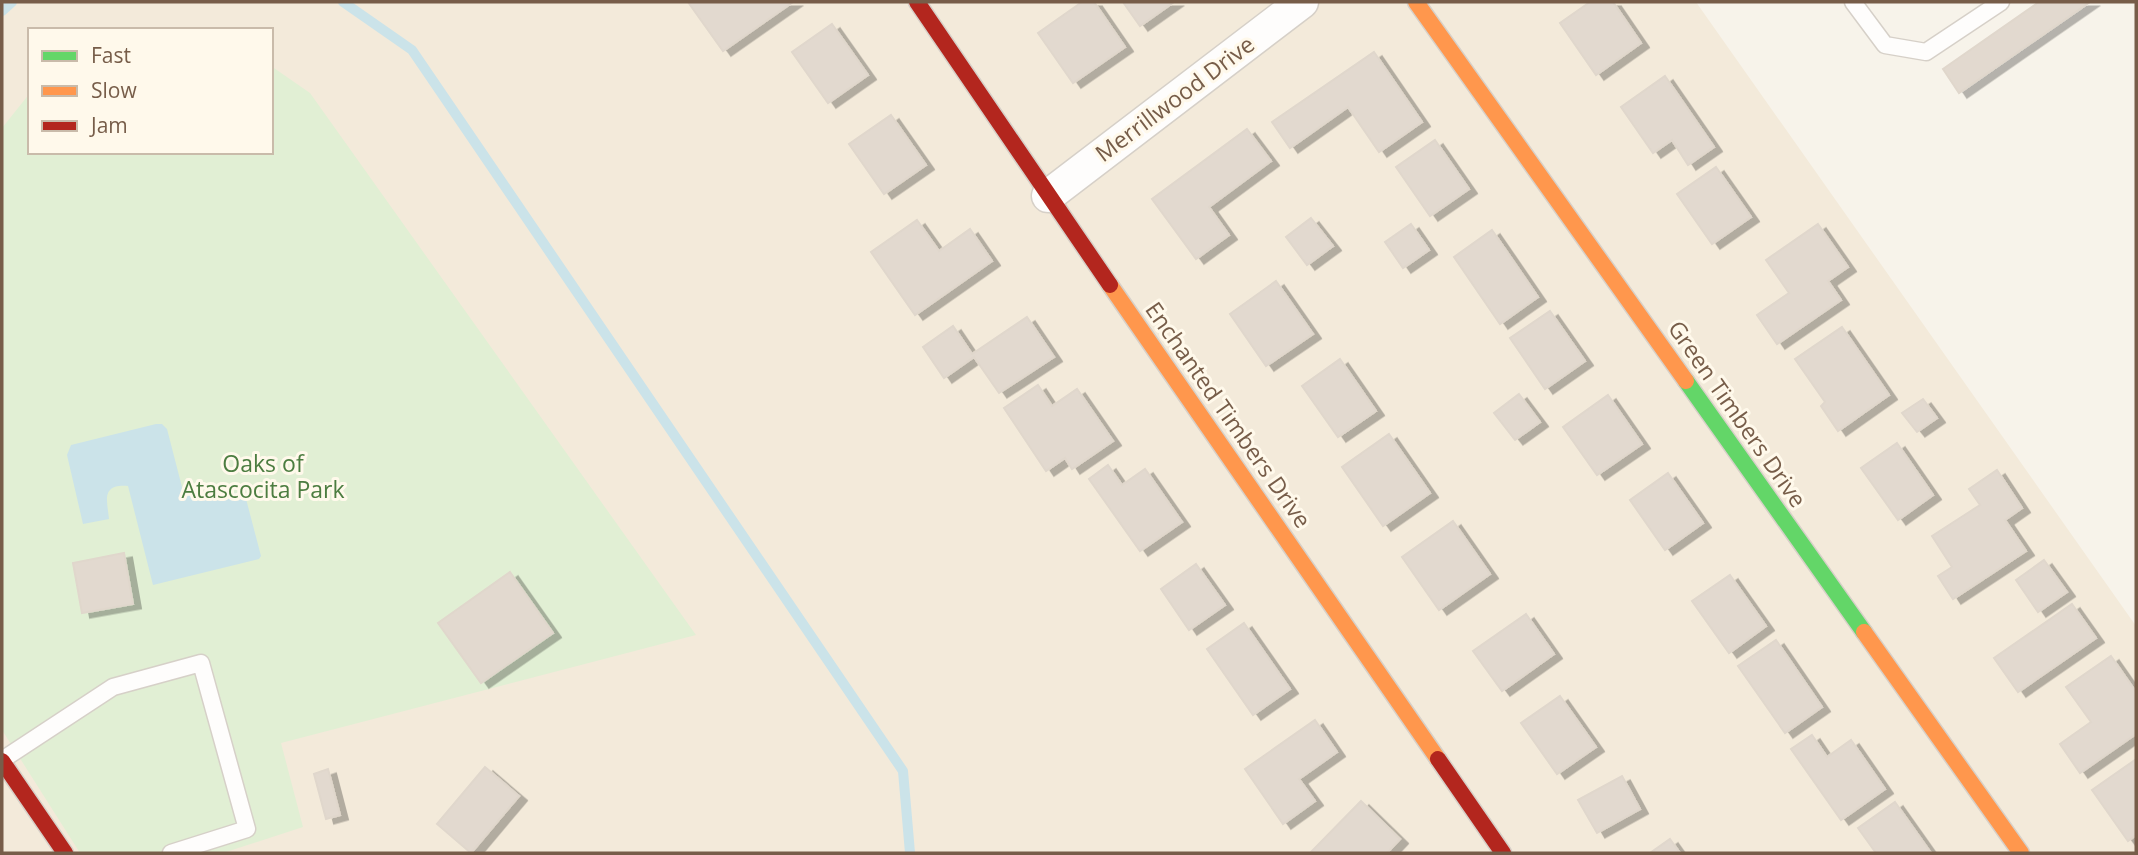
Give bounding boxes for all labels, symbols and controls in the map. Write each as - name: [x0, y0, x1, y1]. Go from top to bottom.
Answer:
- legend: [28, 28, 273, 154]
- street label: Merrillwood Drive: [1088, 28, 1261, 169]
- text: Fast: [91, 41, 131, 69]
- text: Slow: [91, 76, 137, 104]
- text: Jam: [89, 111, 128, 139]
- street label: Enchanted Timbers Drive: [1138, 295, 1319, 534]
- street label: Green Timbers Drive: [1661, 314, 1814, 513]
- park label: Oaks of Atascocita Park: [181, 447, 345, 505]

